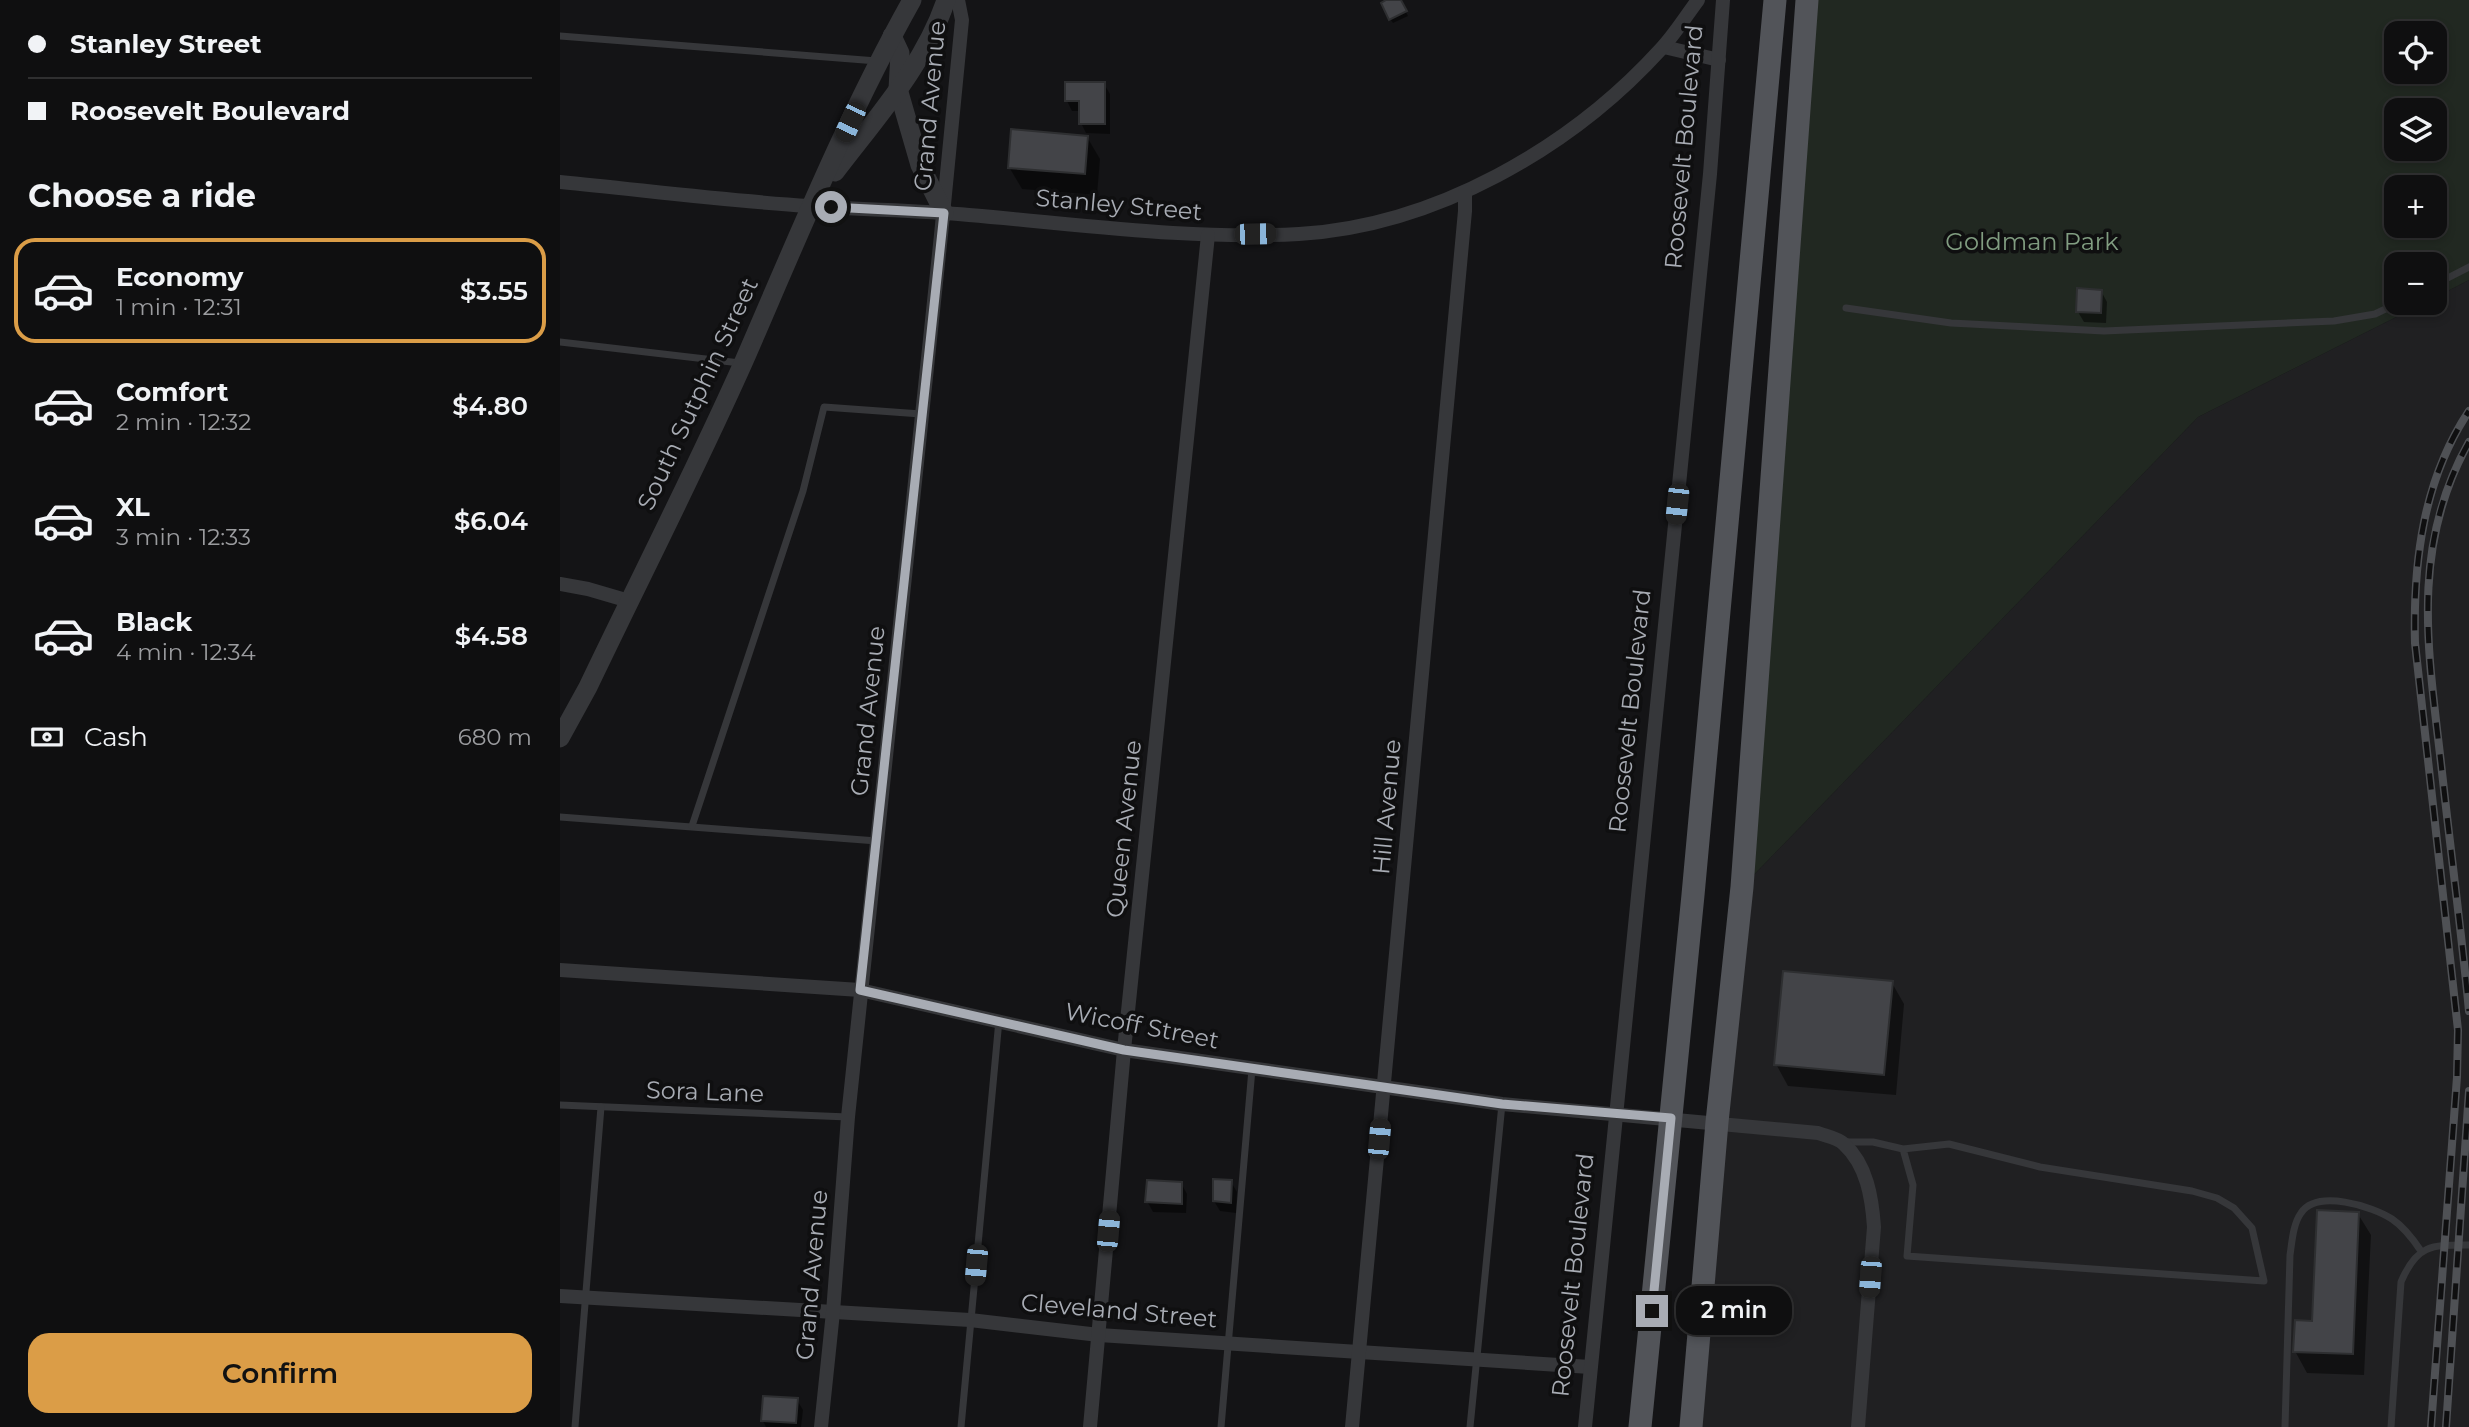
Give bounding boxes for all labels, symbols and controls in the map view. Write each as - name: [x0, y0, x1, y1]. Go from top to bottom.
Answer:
- street label: Grand Avenue: [908, 20, 951, 192]
- map controls: [2384, 21, 2447, 315]
- button: locate: [2384, 21, 2447, 84]
- street label: Roosevelt Boulevard: [1658, 24, 1709, 270]
- text: Stanley Street: [70, 28, 262, 60]
- text: Roosevelt Boulevard: [70, 95, 350, 127]
- button: layers: [2384, 98, 2447, 161]
- car: [832, 99, 869, 145]
- button: +: [2384, 175, 2447, 238]
- text: Choose a ride: [28, 176, 256, 215]
- street label: Stanley Street: [1035, 183, 1204, 226]
- route start: [815, 191, 847, 223]
- car: [1234, 223, 1277, 245]
- park label: Goldman Park: [1945, 227, 2119, 256]
- button: −: [2384, 252, 2447, 315]
- icon: car: [32, 259, 95, 322]
- text: Economy: [116, 261, 243, 293]
- street label: South Sutphin Street: [631, 273, 764, 515]
- text: $3.55: [460, 275, 528, 307]
- text: 1 min · 12:31: [116, 293, 242, 321]
- icon: car: [32, 374, 95, 437]
- text: Comfort: [116, 376, 228, 408]
- text: $4.80: [452, 390, 528, 422]
- text: 2 min · 12:32: [116, 408, 251, 436]
- car: [1665, 482, 1690, 526]
- icon: car: [32, 489, 95, 552]
- text: XL: [116, 491, 150, 523]
- text: $6.04: [454, 505, 528, 537]
- text: 3 min · 12:33: [116, 523, 251, 551]
- street label: Roosevelt Boulevard: [1602, 588, 1657, 834]
- icon: car: [32, 604, 95, 667]
- text: Black: [116, 606, 192, 638]
- text: $4.58: [455, 620, 528, 652]
- street label: Grand Avenue: [844, 625, 891, 797]
- text: 4 min · 12:34: [116, 638, 256, 666]
- icon: cash: [28, 718, 66, 756]
- text: Cash: [84, 721, 148, 753]
- text: 680 m: [458, 723, 532, 751]
- street label: Hill Avenue: [1366, 738, 1407, 876]
- street label: Queen Avenue: [1100, 739, 1147, 919]
- street label: Wicoff Street: [1063, 996, 1222, 1055]
- street label: Sora Lane: [646, 1075, 764, 1108]
- car: [1367, 1117, 1392, 1161]
- street label: Roosevelt Boulevard: [1545, 1152, 1600, 1398]
- street label: Grand Avenue: [790, 1189, 833, 1361]
- car: [1096, 1209, 1121, 1253]
- car: [964, 1243, 989, 1287]
- car: [1859, 1255, 1882, 1299]
- callout: 2 min: [1676, 1286, 1792, 1336]
- street label: Cleveland Street: [1020, 1287, 1219, 1334]
- route end: [1636, 1295, 1668, 1327]
- text: 2 min: [1701, 1296, 1767, 1324]
- button: Confirm: [28, 1333, 532, 1413]

